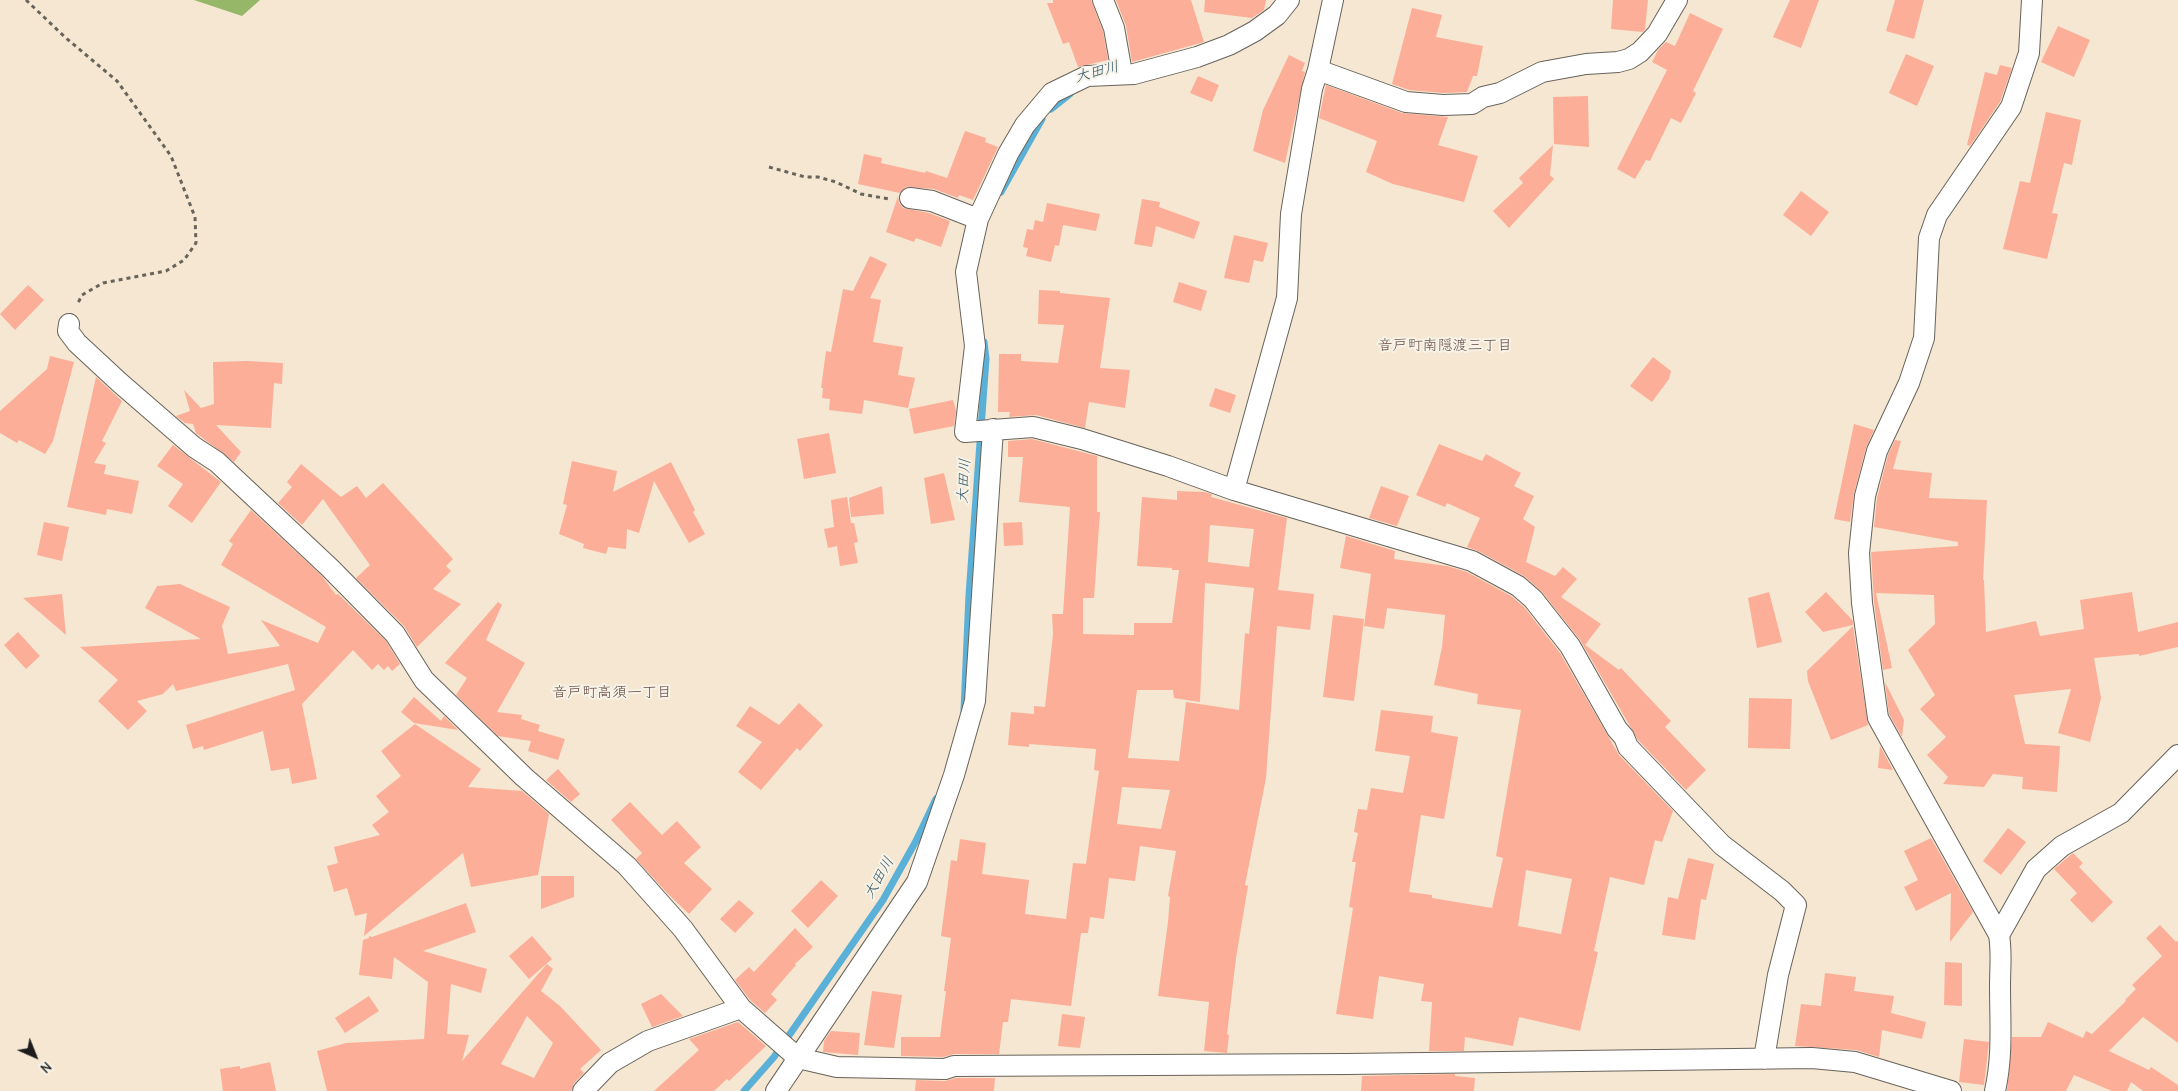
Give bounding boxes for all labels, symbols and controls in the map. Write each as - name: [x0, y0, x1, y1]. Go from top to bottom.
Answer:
- water label: 大田川: [1073, 57, 1121, 87]
- district label: 音戸町南隠渡三丁目: [1378, 337, 1512, 355]
- water label: 大田川: [953, 458, 975, 504]
- district label: 音戸町高須一丁目: [552, 684, 672, 702]
- water label: 大田川: [860, 854, 898, 902]
- north arrow: [10, 1031, 60, 1081]
- text: N: [37, 1058, 55, 1076]

